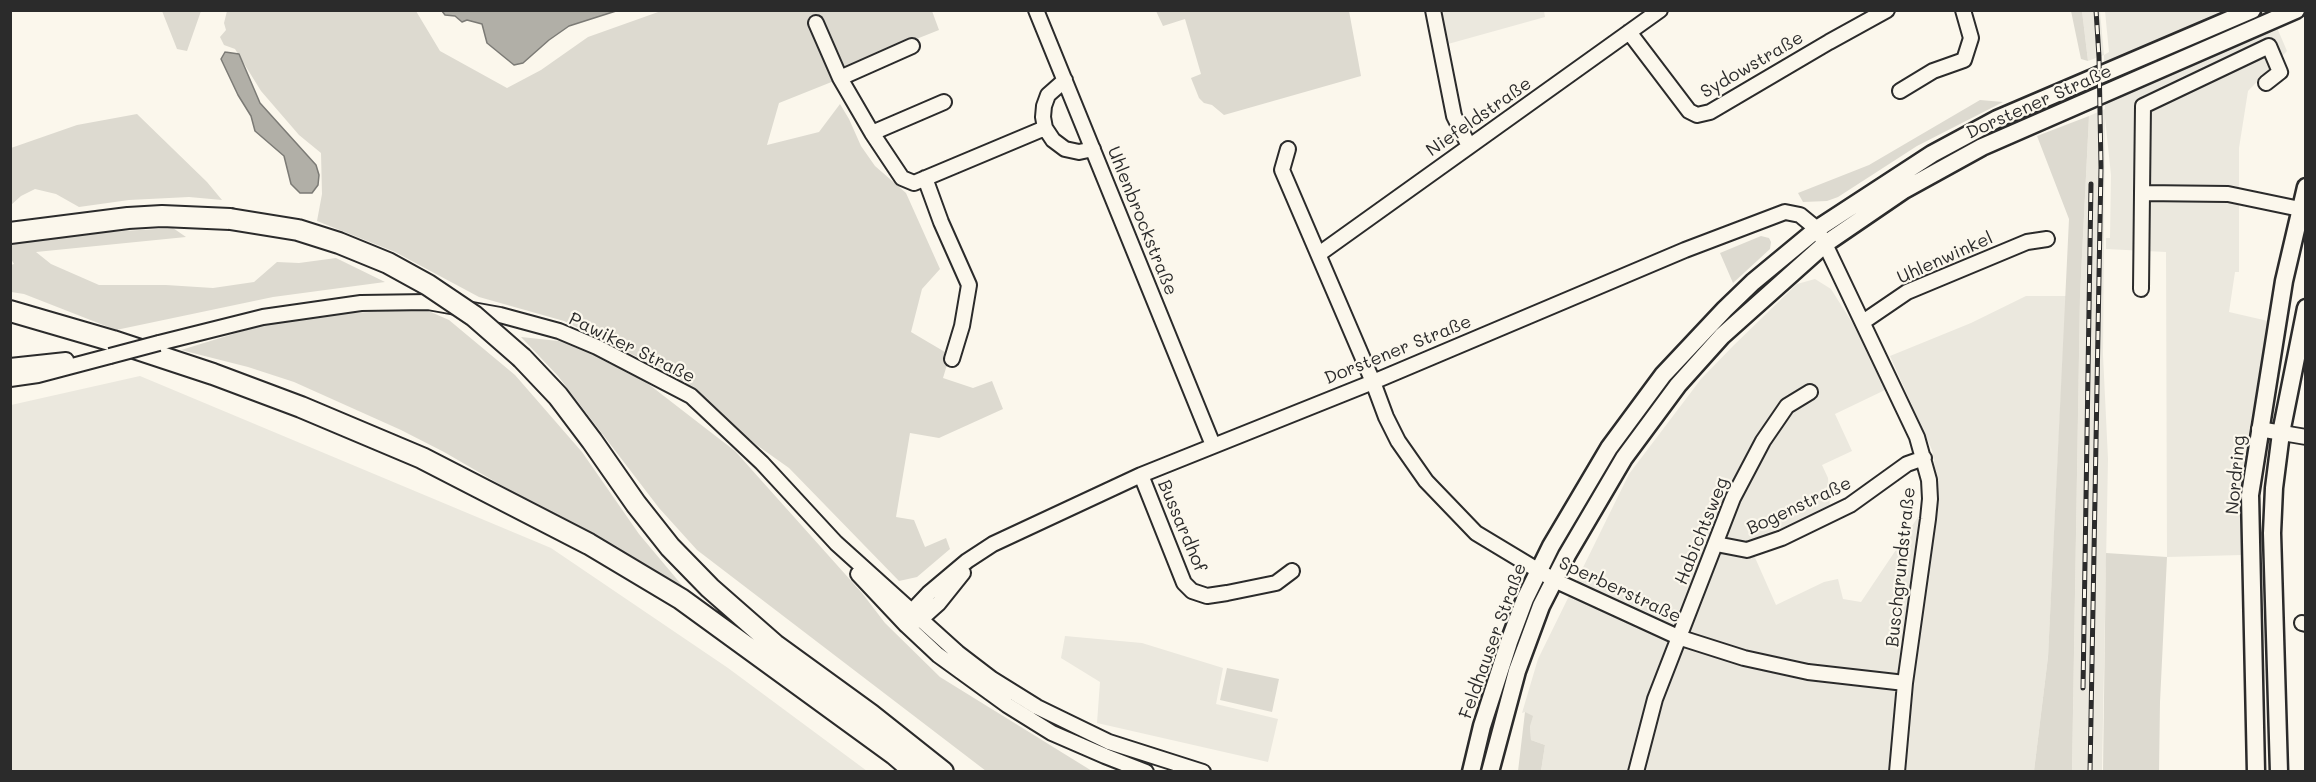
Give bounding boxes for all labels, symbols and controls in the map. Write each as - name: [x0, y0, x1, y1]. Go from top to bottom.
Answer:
- street label: Sydowstraße: [1697, 27, 1807, 103]
- street label: Dorstener Straße: [1963, 60, 2115, 144]
- street label: Niefeldstraße: [1422, 73, 1536, 161]
- street label: Uhlenbrockstraße: [1102, 143, 1182, 299]
- street label: Uhlenwinkel: [1894, 227, 1996, 289]
- street label: Pawiker Straße: [565, 308, 699, 388]
- street label: Dorstener Straße: [1321, 311, 1475, 389]
- street label: Nordring: [2222, 435, 2250, 515]
- street label: Bogenstraße: [1743, 472, 1855, 540]
- street label: Habichtsweg: [1671, 474, 1733, 588]
- street label: Bussardhof: [1153, 477, 1211, 575]
- street label: Buschgrundstraße: [1882, 486, 1920, 648]
- street label: Sperberstraße: [1555, 552, 1685, 628]
- street label: Feldhauser Straße: [1455, 560, 1531, 722]

